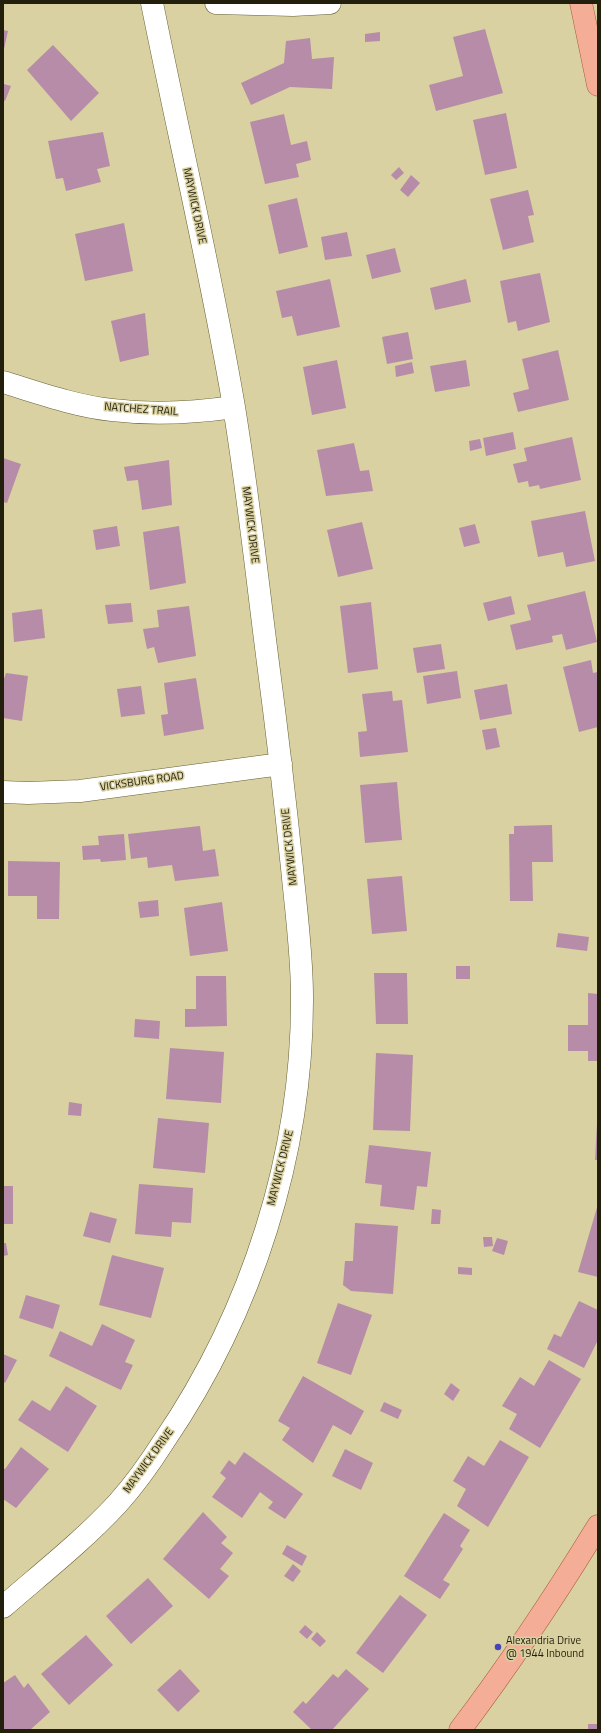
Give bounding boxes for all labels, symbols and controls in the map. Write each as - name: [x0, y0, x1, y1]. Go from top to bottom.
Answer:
- street label: MAYWICK DRIVE: [180, 167, 208, 245]
- street label: NATCHEZ TRAIL: [104, 401, 178, 419]
- street label: MAYWICK DRIVE: [239, 486, 261, 564]
- street label: VICKSBURG ROAD: [99, 770, 185, 794]
- street label: MAYWICK DRIVE: [279, 808, 301, 886]
- street label: MAYWICK DRIVE: [265, 1129, 297, 1207]
- street label: MAYWICK DRIVE: [121, 1426, 177, 1496]
- place label: Alexandria Drive @ 1944 Inbound: [506, 1634, 584, 1660]
- marker: Alexandria Drive @ 1944 Inbound: [493, 1642, 503, 1652]

